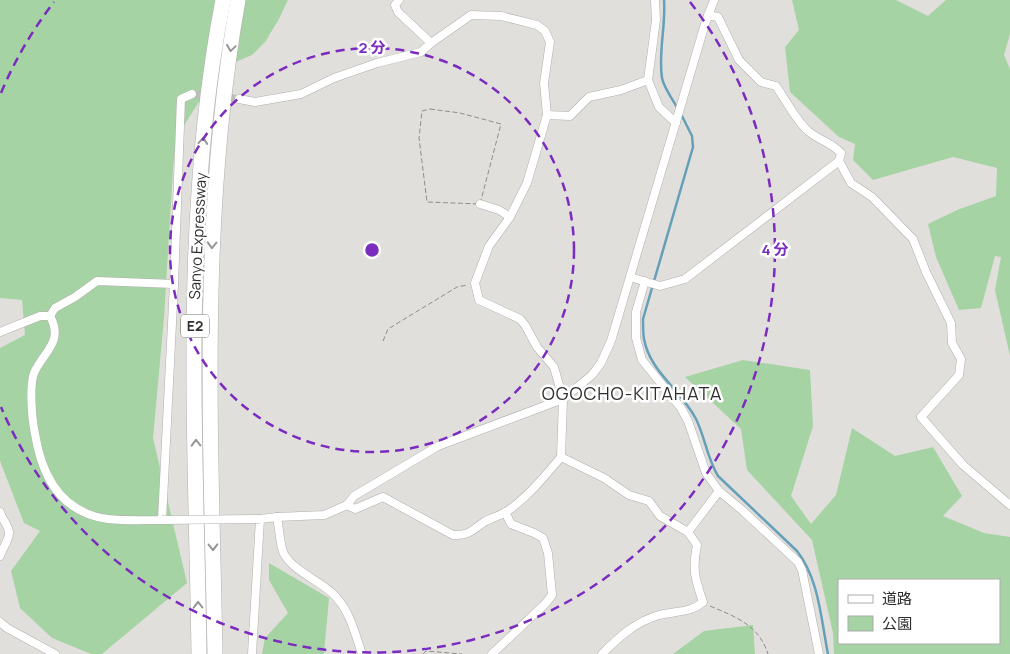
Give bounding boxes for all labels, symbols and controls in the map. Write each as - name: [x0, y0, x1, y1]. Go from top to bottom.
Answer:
- text: 2 分: [359, 37, 385, 58]
- one-way arrow: [226, 44, 237, 52]
- one-way arrow: [198, 136, 209, 144]
- street label: Sanyo Expressway: [184, 172, 211, 300]
- text: 4 分: [761, 239, 789, 260]
- one-way arrow: [207, 241, 217, 249]
- centre of rings: [363, 241, 381, 259]
- road number: E2: [181, 314, 209, 338]
- district label: OGOCHO-KITAHATA: [542, 381, 722, 405]
- one-way arrow: [191, 439, 201, 446]
- one-way arrow: [208, 544, 218, 551]
- legend: [838, 579, 1000, 644]
- text: 道路: [882, 588, 912, 609]
- one-way arrow: [193, 601, 204, 609]
- text: 公園: [882, 613, 912, 634]

